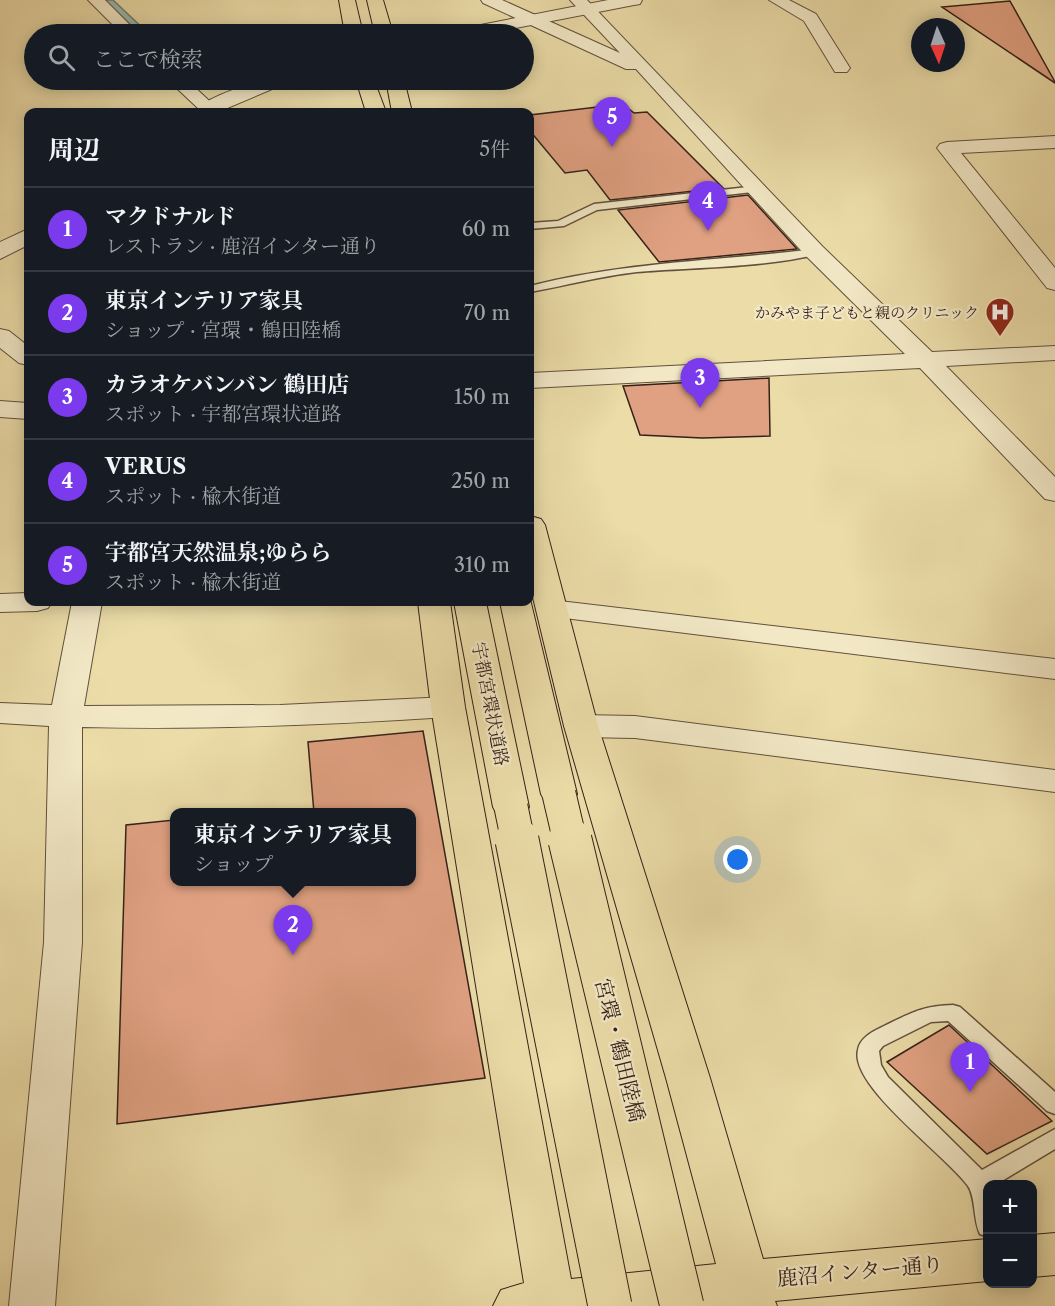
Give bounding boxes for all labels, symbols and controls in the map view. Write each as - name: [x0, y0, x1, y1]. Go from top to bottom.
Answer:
- north arrow: [911, 18, 965, 72]
- search box: [24, 24, 534, 90]
- icon: search: [45, 41, 78, 74]
- text: ここで検索: [93, 46, 203, 73]
- pin: 5: [592, 98, 632, 147]
- text: 周辺: [48, 134, 100, 166]
- text: 5件: [479, 137, 510, 161]
- pin: 4: [688, 182, 728, 231]
- text: マクドナルド: [105, 203, 236, 230]
- text: 1: [63, 217, 72, 241]
- text: 60 m: [462, 217, 510, 241]
- text: レストラン · 鹿沼インター通り: [105, 234, 380, 258]
- text: 東京インテリア家具: [105, 287, 303, 314]
- hospital icon: かみやま子どもと親のクリニック: [984, 296, 1016, 338]
- text: 2: [62, 301, 73, 325]
- text: 70 m: [464, 301, 510, 325]
- place label: かみやま子どもと親のクリニック: [755, 303, 979, 322]
- text: ショップ · 宮環・鶴田陸橋: [105, 318, 341, 342]
- pin: 3: [680, 358, 720, 408]
- text: カラオケバンバン 鶴田店: [105, 371, 349, 398]
- text: 3: [62, 385, 73, 409]
- text: 150 m: [454, 385, 510, 409]
- text: スポット · 宇都宮環状道路: [105, 402, 341, 426]
- text: VERUS: [105, 453, 186, 480]
- text: 4: [62, 469, 73, 493]
- text: 250 m: [451, 469, 510, 493]
- text: スポット · 楡木街道: [105, 484, 281, 508]
- text: 宇都宮天然温泉;ゆらら: [105, 539, 332, 566]
- text: 5: [62, 553, 73, 577]
- text: 310 m: [454, 553, 510, 577]
- text: スポット · 楡木街道: [105, 570, 281, 594]
- street label: 宇都宮環状道路: [467, 640, 513, 768]
- popup: [170, 808, 416, 886]
- text: 東京インテリア家具: [194, 821, 392, 848]
- your location: [723, 845, 752, 874]
- text: ショップ: [194, 852, 274, 876]
- pin: 2: [274, 906, 312, 955]
- street label: 宮環・鶴田陸橋: [590, 976, 650, 1124]
- pin: 1: [950, 1042, 990, 1092]
- map controls: [983, 1180, 1037, 1288]
- button: +: [983, 1180, 1037, 1234]
- button: −: [983, 1234, 1037, 1288]
- street label: 鹿沼インター通り: [776, 1251, 944, 1291]

